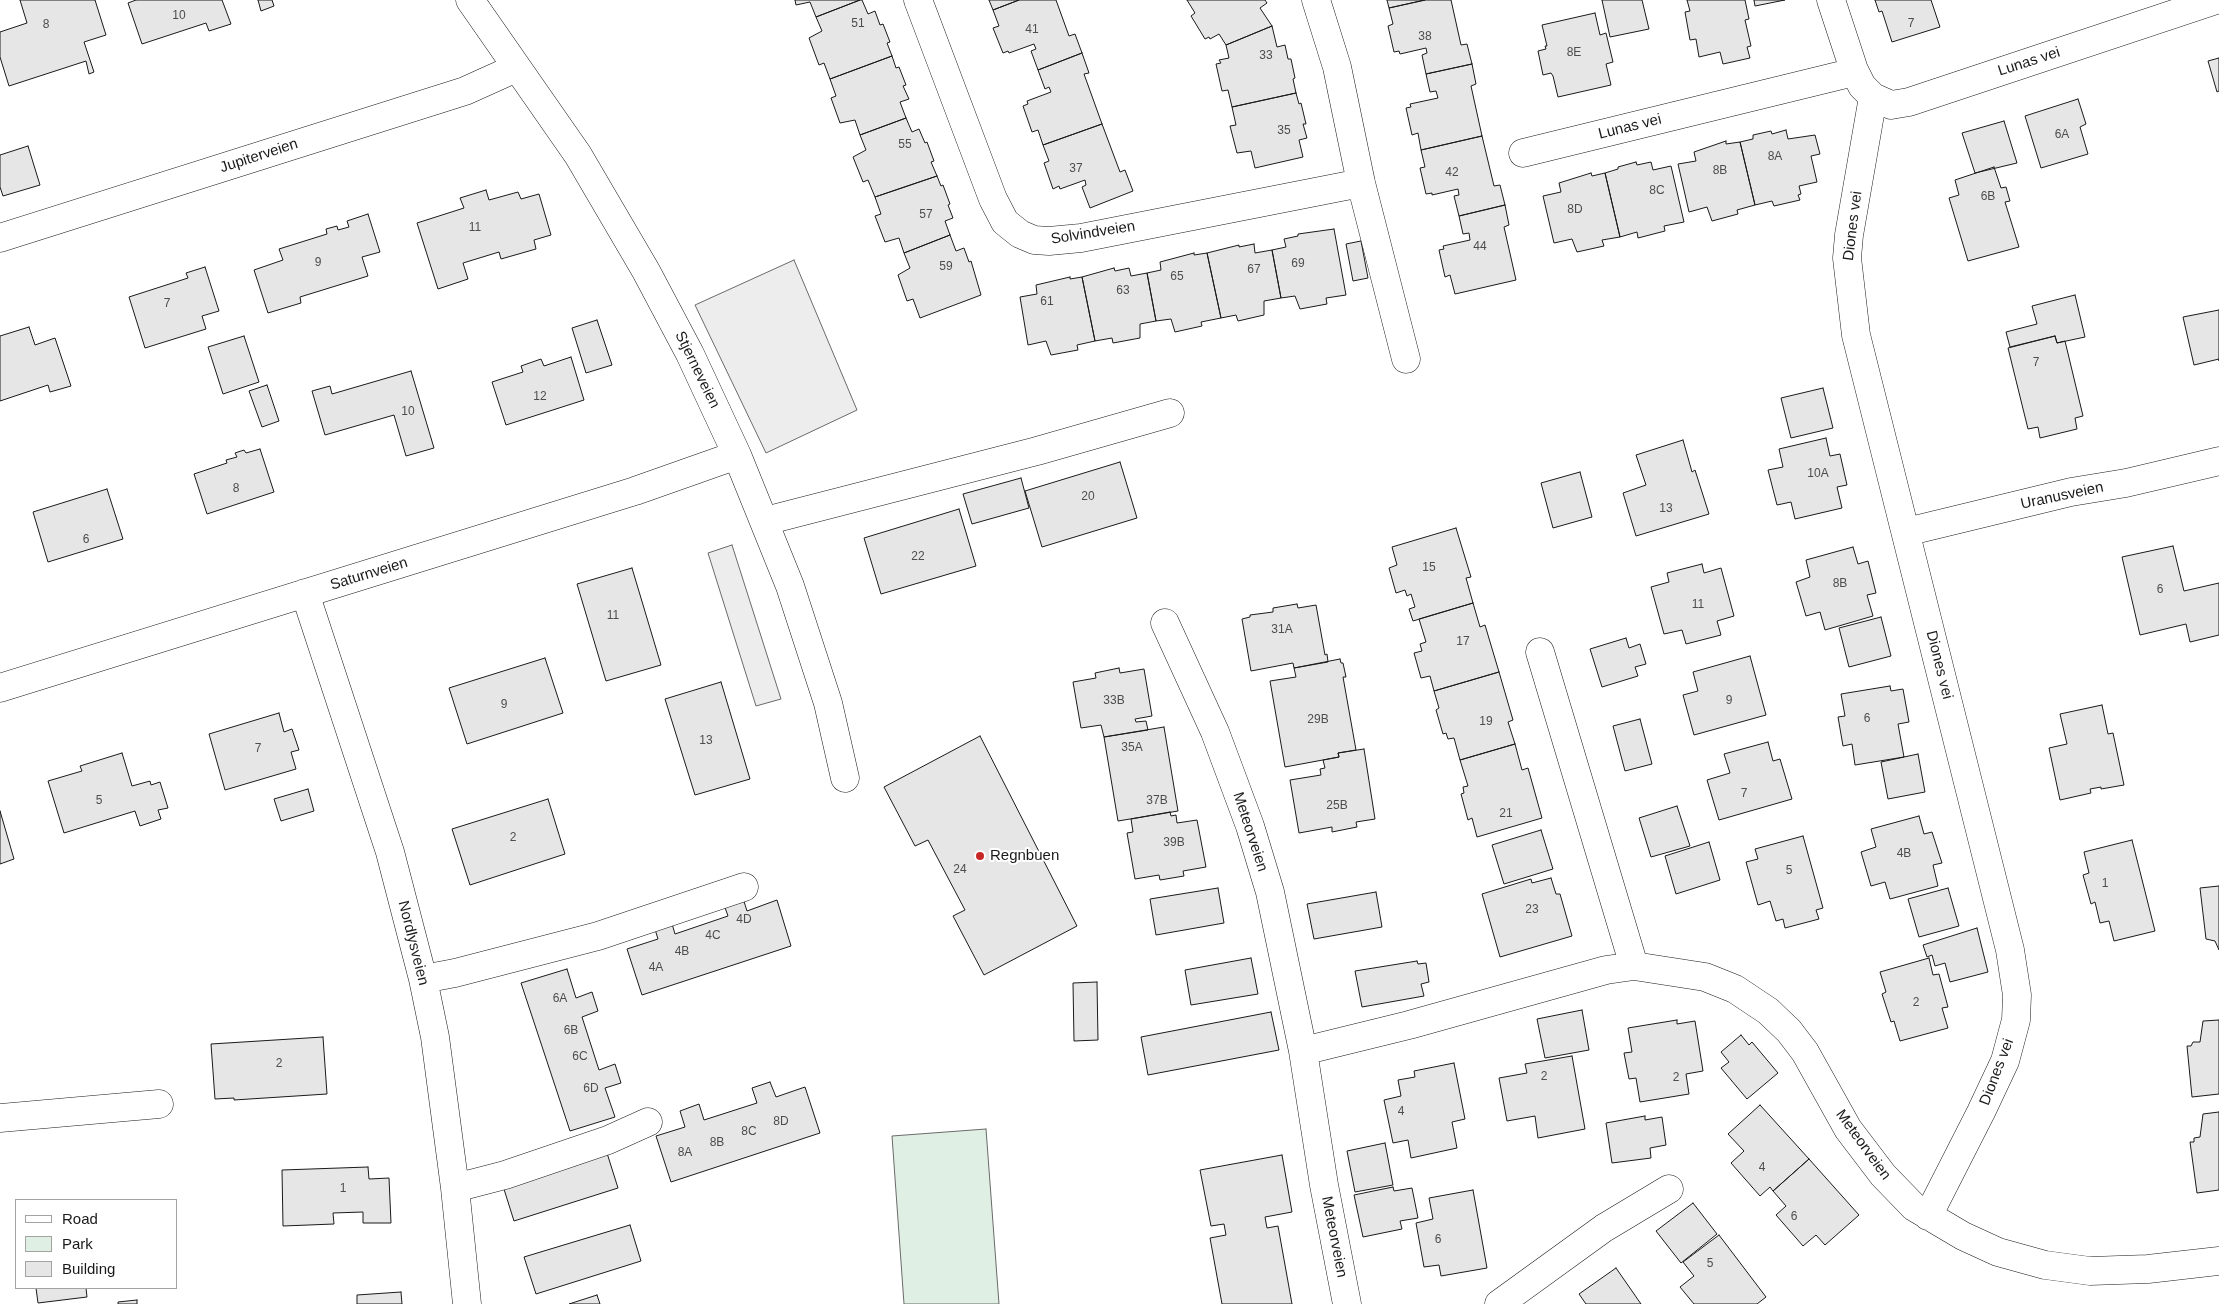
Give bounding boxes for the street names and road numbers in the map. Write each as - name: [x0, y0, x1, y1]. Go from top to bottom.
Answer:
- street label: Lunas vei: [1996, 44, 2062, 80]
- street label: Lunas vei: [1597, 111, 1663, 143]
- street label: Jupiterveien: [218, 135, 300, 177]
- street label: Diones vei: [1840, 190, 1866, 262]
- street label: Solvindveien: [1050, 217, 1136, 249]
- street label: Stjerneveien: [671, 329, 723, 411]
- street label: Uranusveien: [2019, 478, 2105, 514]
- street label: Saturnveien: [328, 554, 410, 594]
- street label: Diones vei: [1922, 629, 1956, 701]
- street label: Meteorveien: [1229, 790, 1271, 874]
- street label: Nordlysveien: [394, 899, 432, 987]
- street label: Diones vei: [1976, 1036, 2018, 1108]
- street label: Meteorveien: [1831, 1106, 1895, 1184]
- street label: Meteorveien: [1317, 1195, 1351, 1279]

